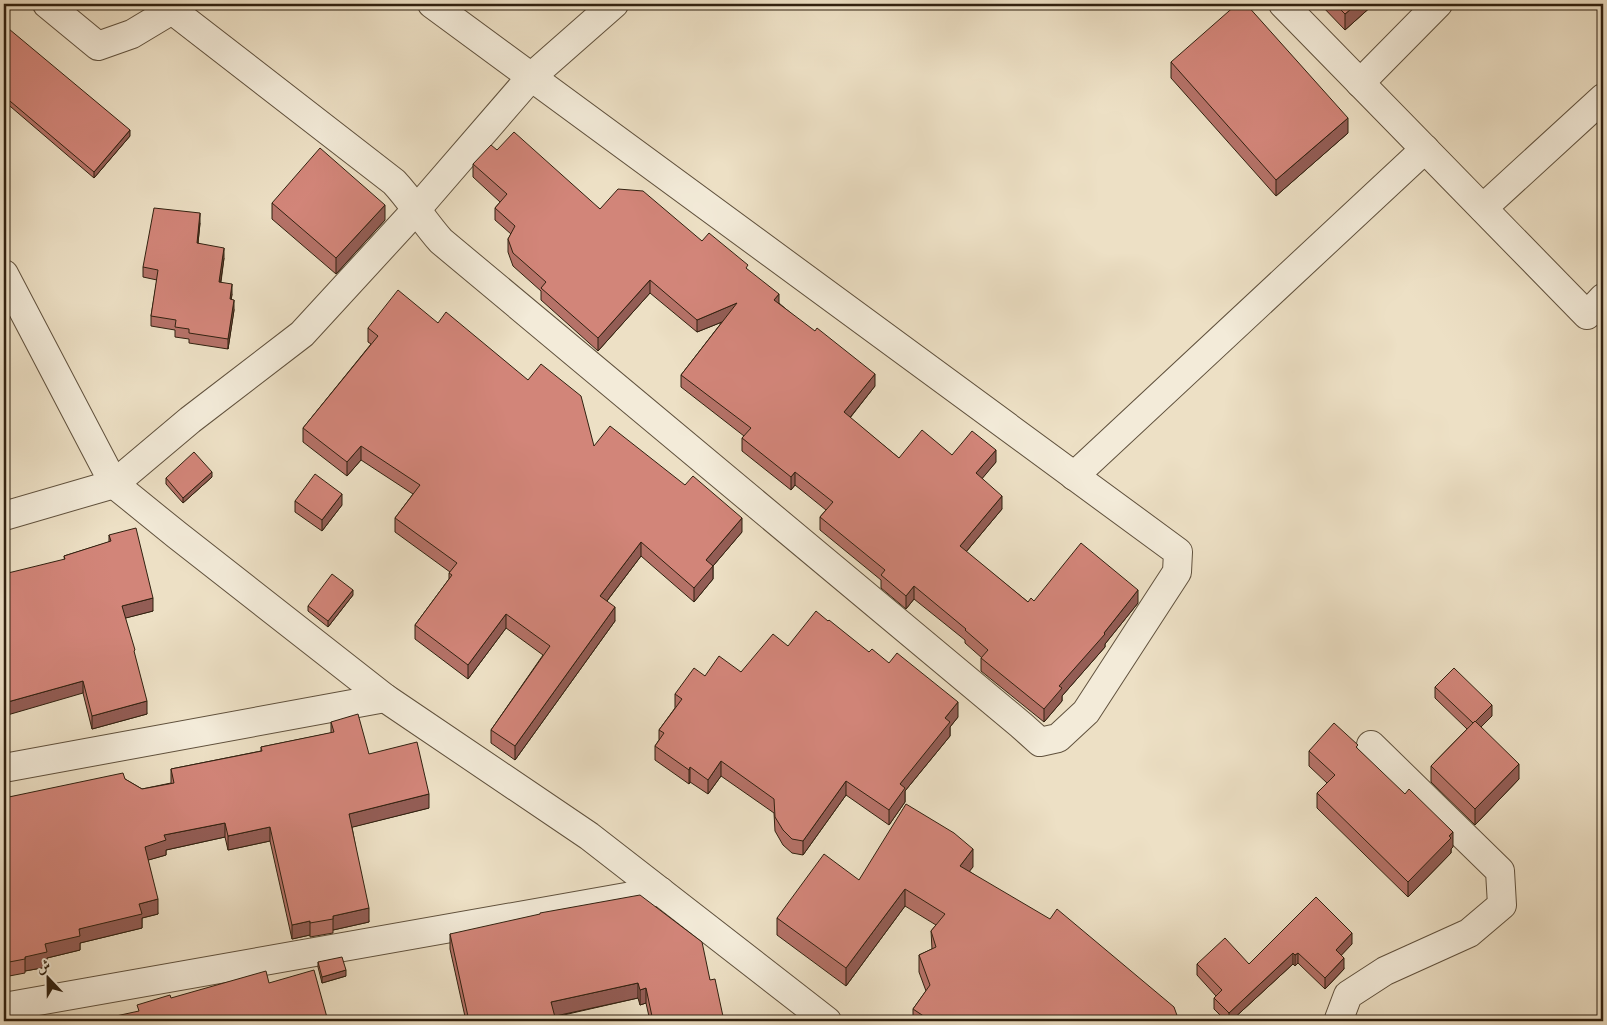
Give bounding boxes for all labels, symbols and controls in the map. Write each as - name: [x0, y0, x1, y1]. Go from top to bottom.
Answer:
- north arrow: [22, 952, 72, 1002]
- text: ش: [34, 956, 53, 977]

